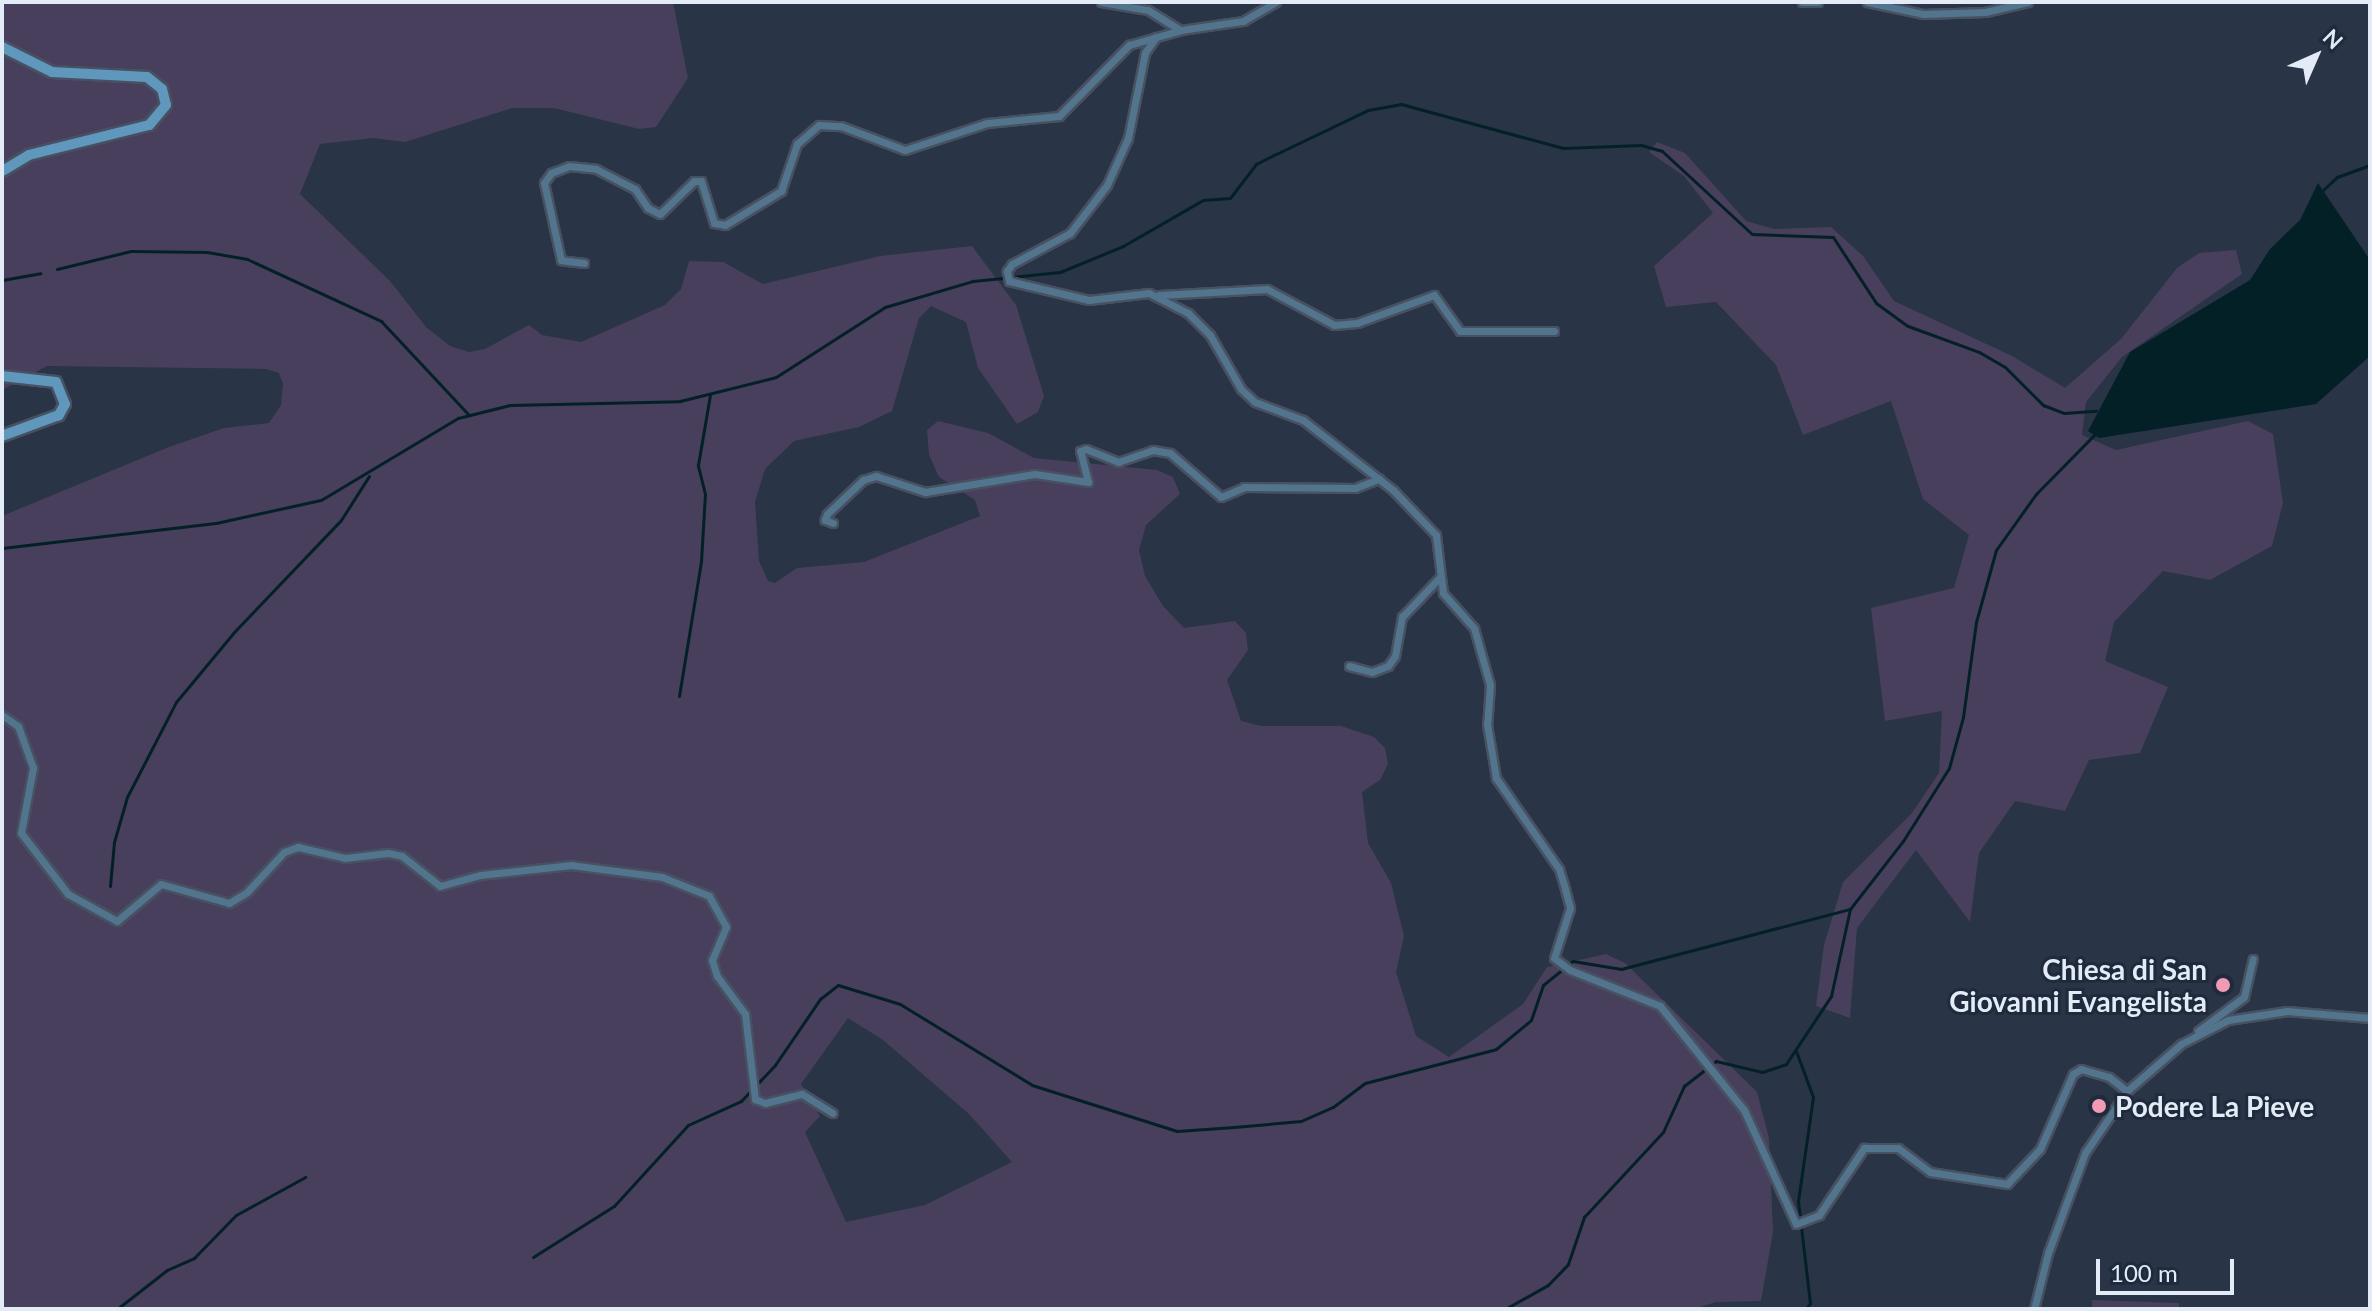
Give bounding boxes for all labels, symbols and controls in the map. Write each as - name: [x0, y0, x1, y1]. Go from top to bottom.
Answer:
- north arrow: [2276, 16, 2356, 96]
- text: N: [2318, 23, 2349, 54]
- place label: Chiesa di San Giovanni Evangelista: [1949, 952, 2207, 1018]
- marker: Chiesa di San Giovanni Evangelista: [2214, 976, 2232, 994]
- place label: Podere La Pieve: [2115, 1089, 2314, 1123]
- marker: Podere La Pieve: [2090, 1097, 2108, 1115]
- scale bar: [2100, 1243, 2238, 1293]
- text: 100 m: [2110, 1258, 2178, 1287]

